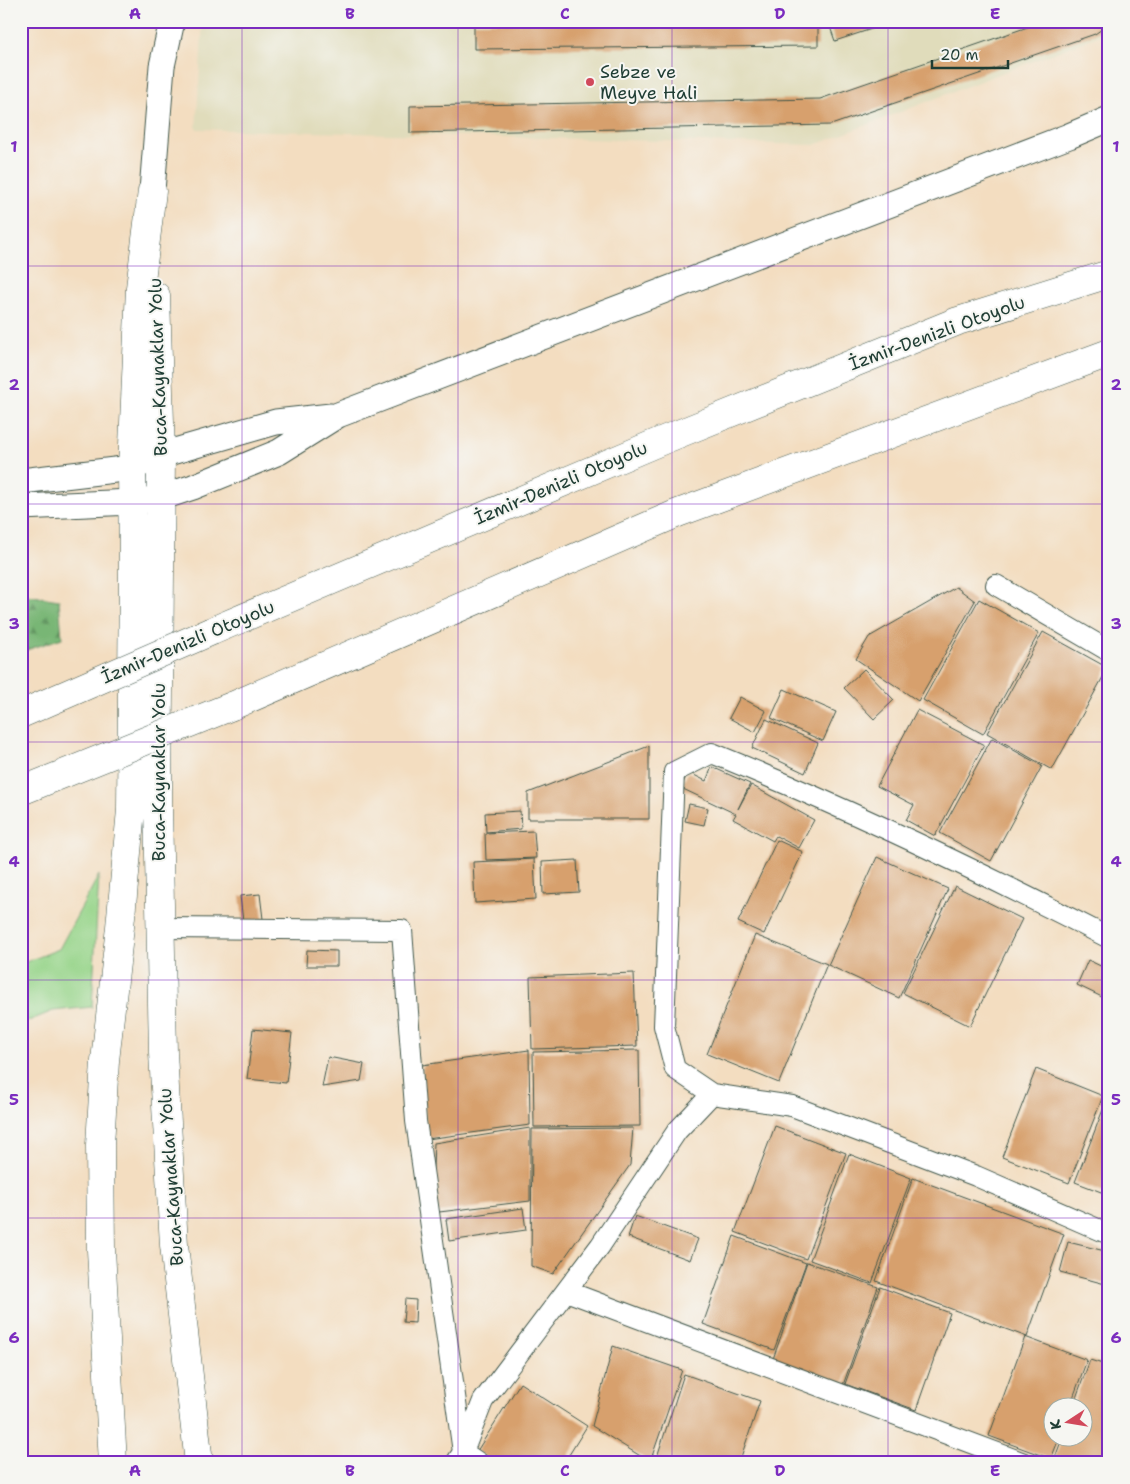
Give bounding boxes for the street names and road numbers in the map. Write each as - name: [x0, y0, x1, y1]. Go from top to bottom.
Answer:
- street label: Buca-Kaynaklar Yolu: [143, 277, 173, 457]
- street label: İzmir-Denizli Otoyolu: [846, 290, 1028, 376]
- street label: İzmir-Denizli Otoyolu: [471, 436, 651, 530]
- street label: İzmir-Denizli Otoyolu: [98, 595, 278, 689]
- street label: Buca-Kaynaklar Yolu: [147, 683, 171, 861]
- street label: Buca-Kaynaklar Yolu: [153, 1087, 189, 1267]

